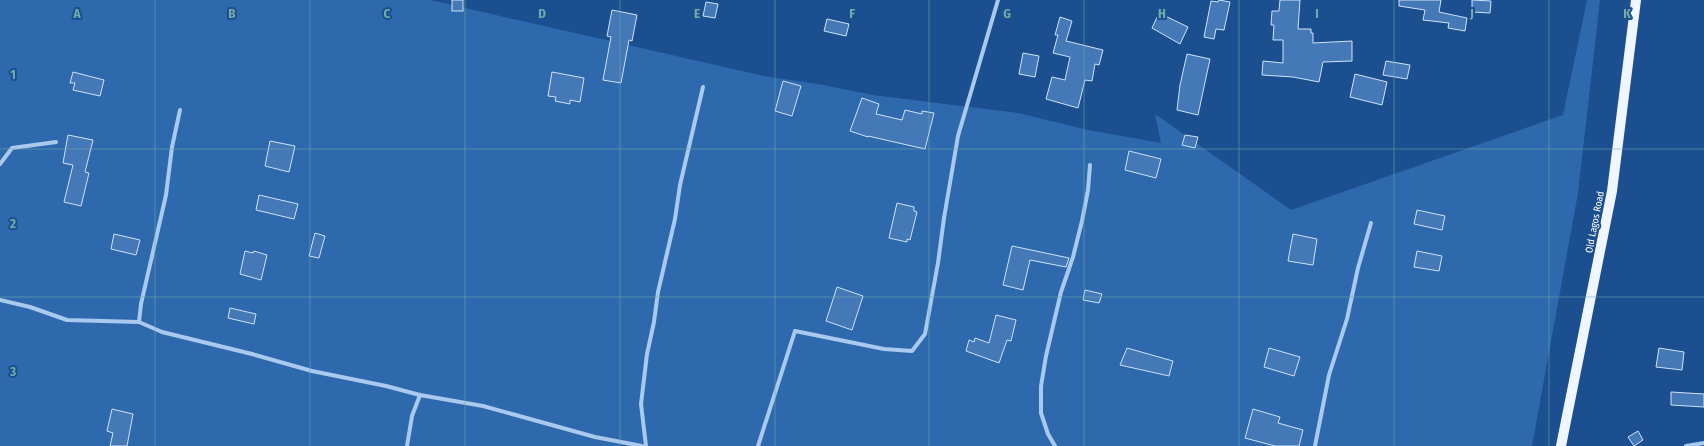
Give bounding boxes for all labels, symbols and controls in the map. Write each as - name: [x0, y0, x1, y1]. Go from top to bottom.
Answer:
- text: A: [72, 6, 81, 21]
- text: B: [228, 6, 236, 21]
- text: C: [384, 6, 391, 21]
- text: D: [538, 6, 546, 21]
- text: E: [694, 6, 700, 21]
- text: F: [849, 6, 855, 21]
- text: G: [1003, 6, 1011, 21]
- text: H: [1158, 6, 1166, 21]
- text: I: [1315, 6, 1319, 21]
- text: J: [1469, 6, 1474, 21]
- text: K: [1623, 6, 1631, 21]
- text: 1: [10, 67, 16, 82]
- street label: Old Lagos Road: [1583, 190, 1607, 254]
- text: 2: [9, 216, 16, 231]
- text: 3: [9, 364, 16, 379]

